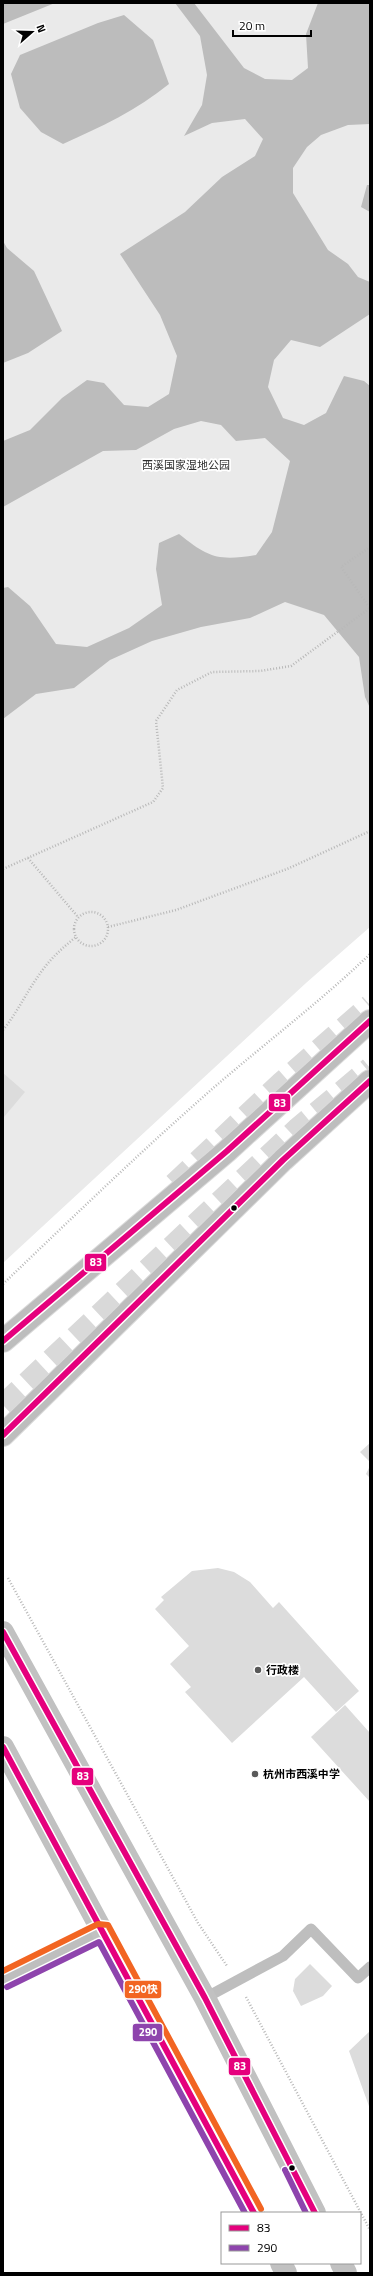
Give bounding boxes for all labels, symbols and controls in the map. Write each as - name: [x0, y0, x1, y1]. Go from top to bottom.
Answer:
- north arrow: [12, 12, 52, 52]
- scale bar: [233, 12, 311, 38]
- text: 20 m: [239, 16, 265, 35]
- text: N: [33, 22, 50, 35]
- park label: 西溪国家湿地公园: [142, 457, 230, 473]
- line badge: 83: [268, 1093, 291, 1112]
- text: 83: [274, 1095, 286, 1111]
- unlabelled marker: [229, 1203, 239, 1213]
- line badge: 83: [84, 1253, 107, 1272]
- text: 83: [90, 1254, 102, 1270]
- place label: 行政楼: [266, 1662, 299, 1678]
- marker: 行政楼: [253, 1665, 263, 1675]
- place label: 杭州市西溪中学: [263, 1766, 340, 1782]
- line badge: 83: [71, 1767, 94, 1786]
- text: 83: [77, 1768, 89, 1784]
- marker: 杭州市西溪中学: [250, 1769, 260, 1779]
- line badge: 290快: [124, 1980, 162, 1999]
- text: 290快: [128, 1981, 158, 1997]
- line badge: 290: [132, 2023, 163, 2042]
- text: 290: [139, 2024, 157, 2040]
- line badge: 83: [228, 2057, 251, 2076]
- text: 83: [234, 2058, 246, 2074]
- unlabelled marker: [287, 2163, 297, 2173]
- legend: [221, 2212, 361, 2264]
- text: 83: [257, 2218, 270, 2237]
- text: 290: [257, 2238, 277, 2257]

